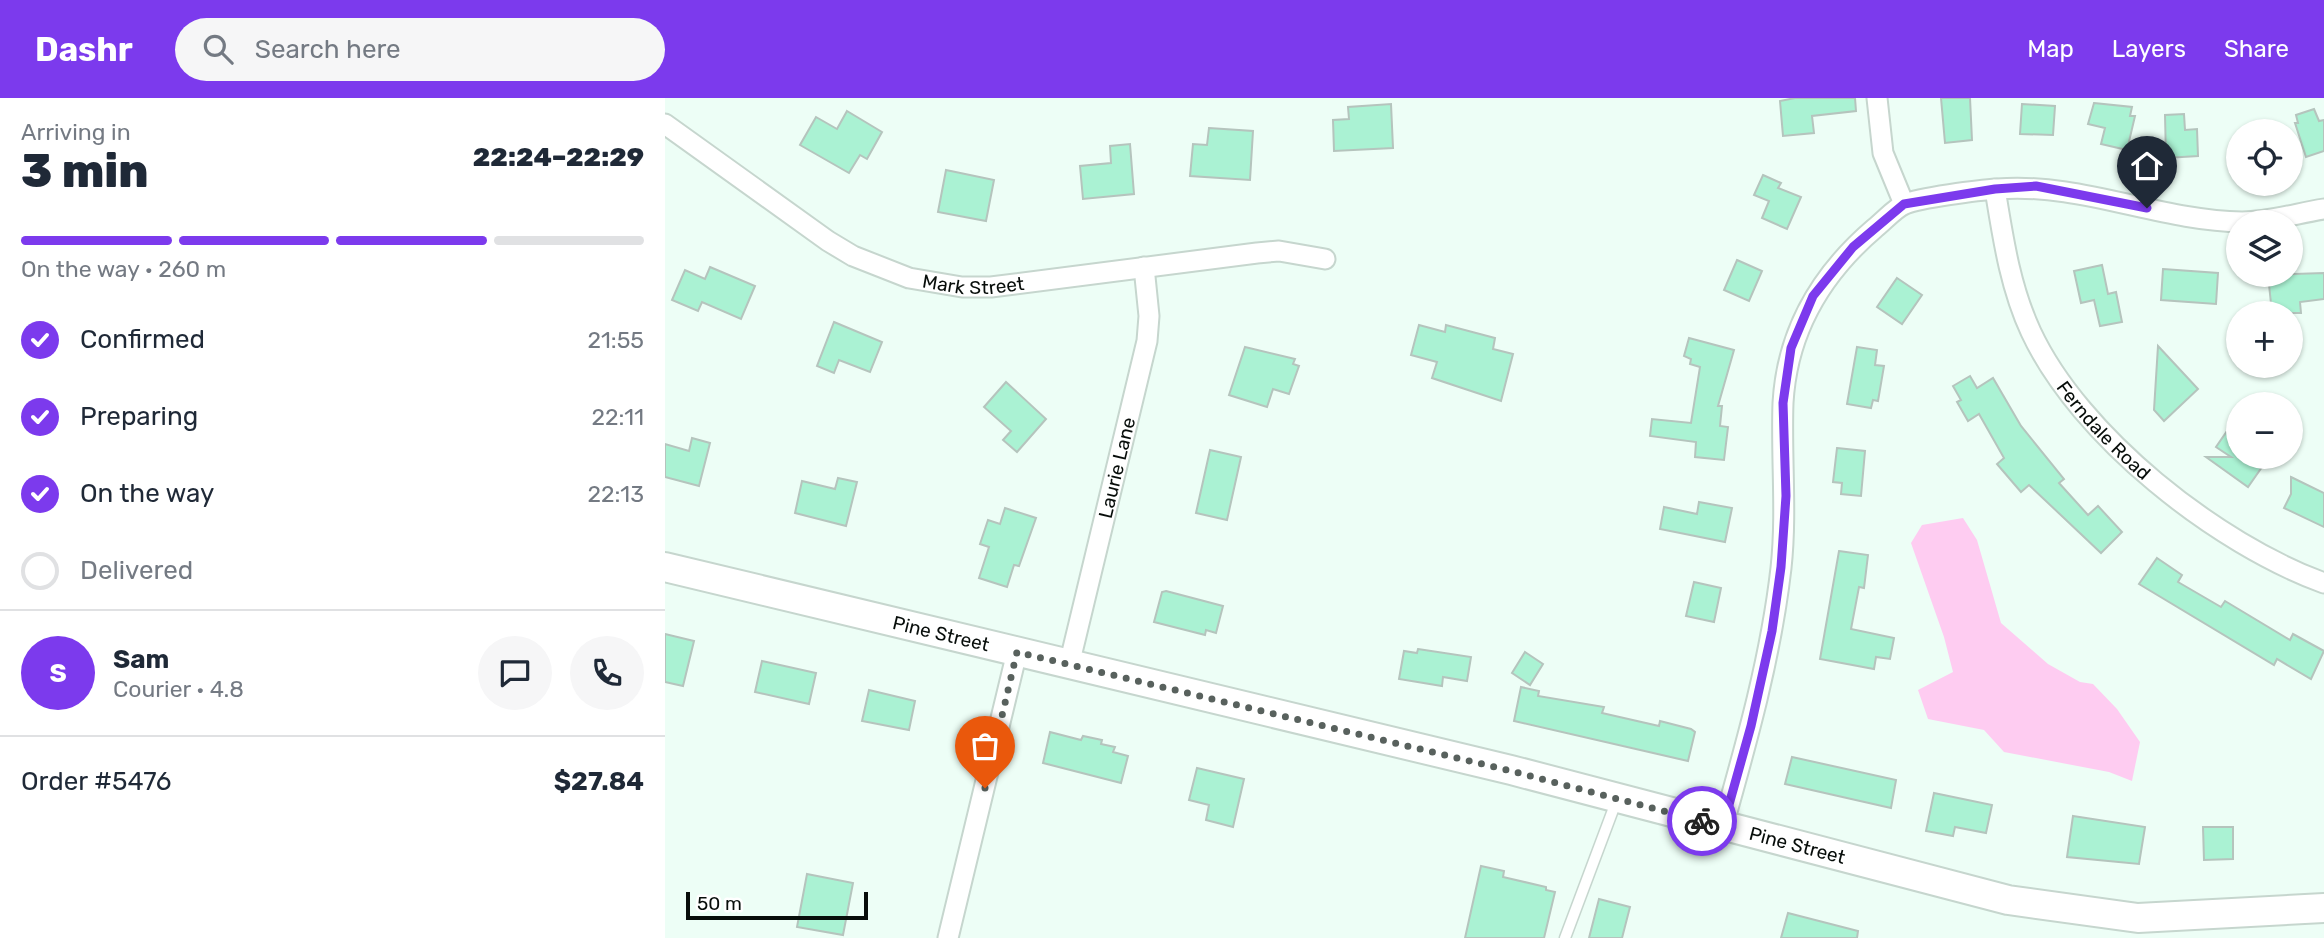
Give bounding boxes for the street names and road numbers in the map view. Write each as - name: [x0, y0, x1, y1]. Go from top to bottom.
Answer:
- street label: Mark Street: [921, 269, 1026, 299]
- street label: Ferndale Road: [2052, 376, 2156, 484]
- street label: Laurie Lane: [1093, 415, 1140, 520]
- street label: Pine Street: [891, 611, 992, 656]
- street label: Pine Street: [1747, 821, 1849, 869]

